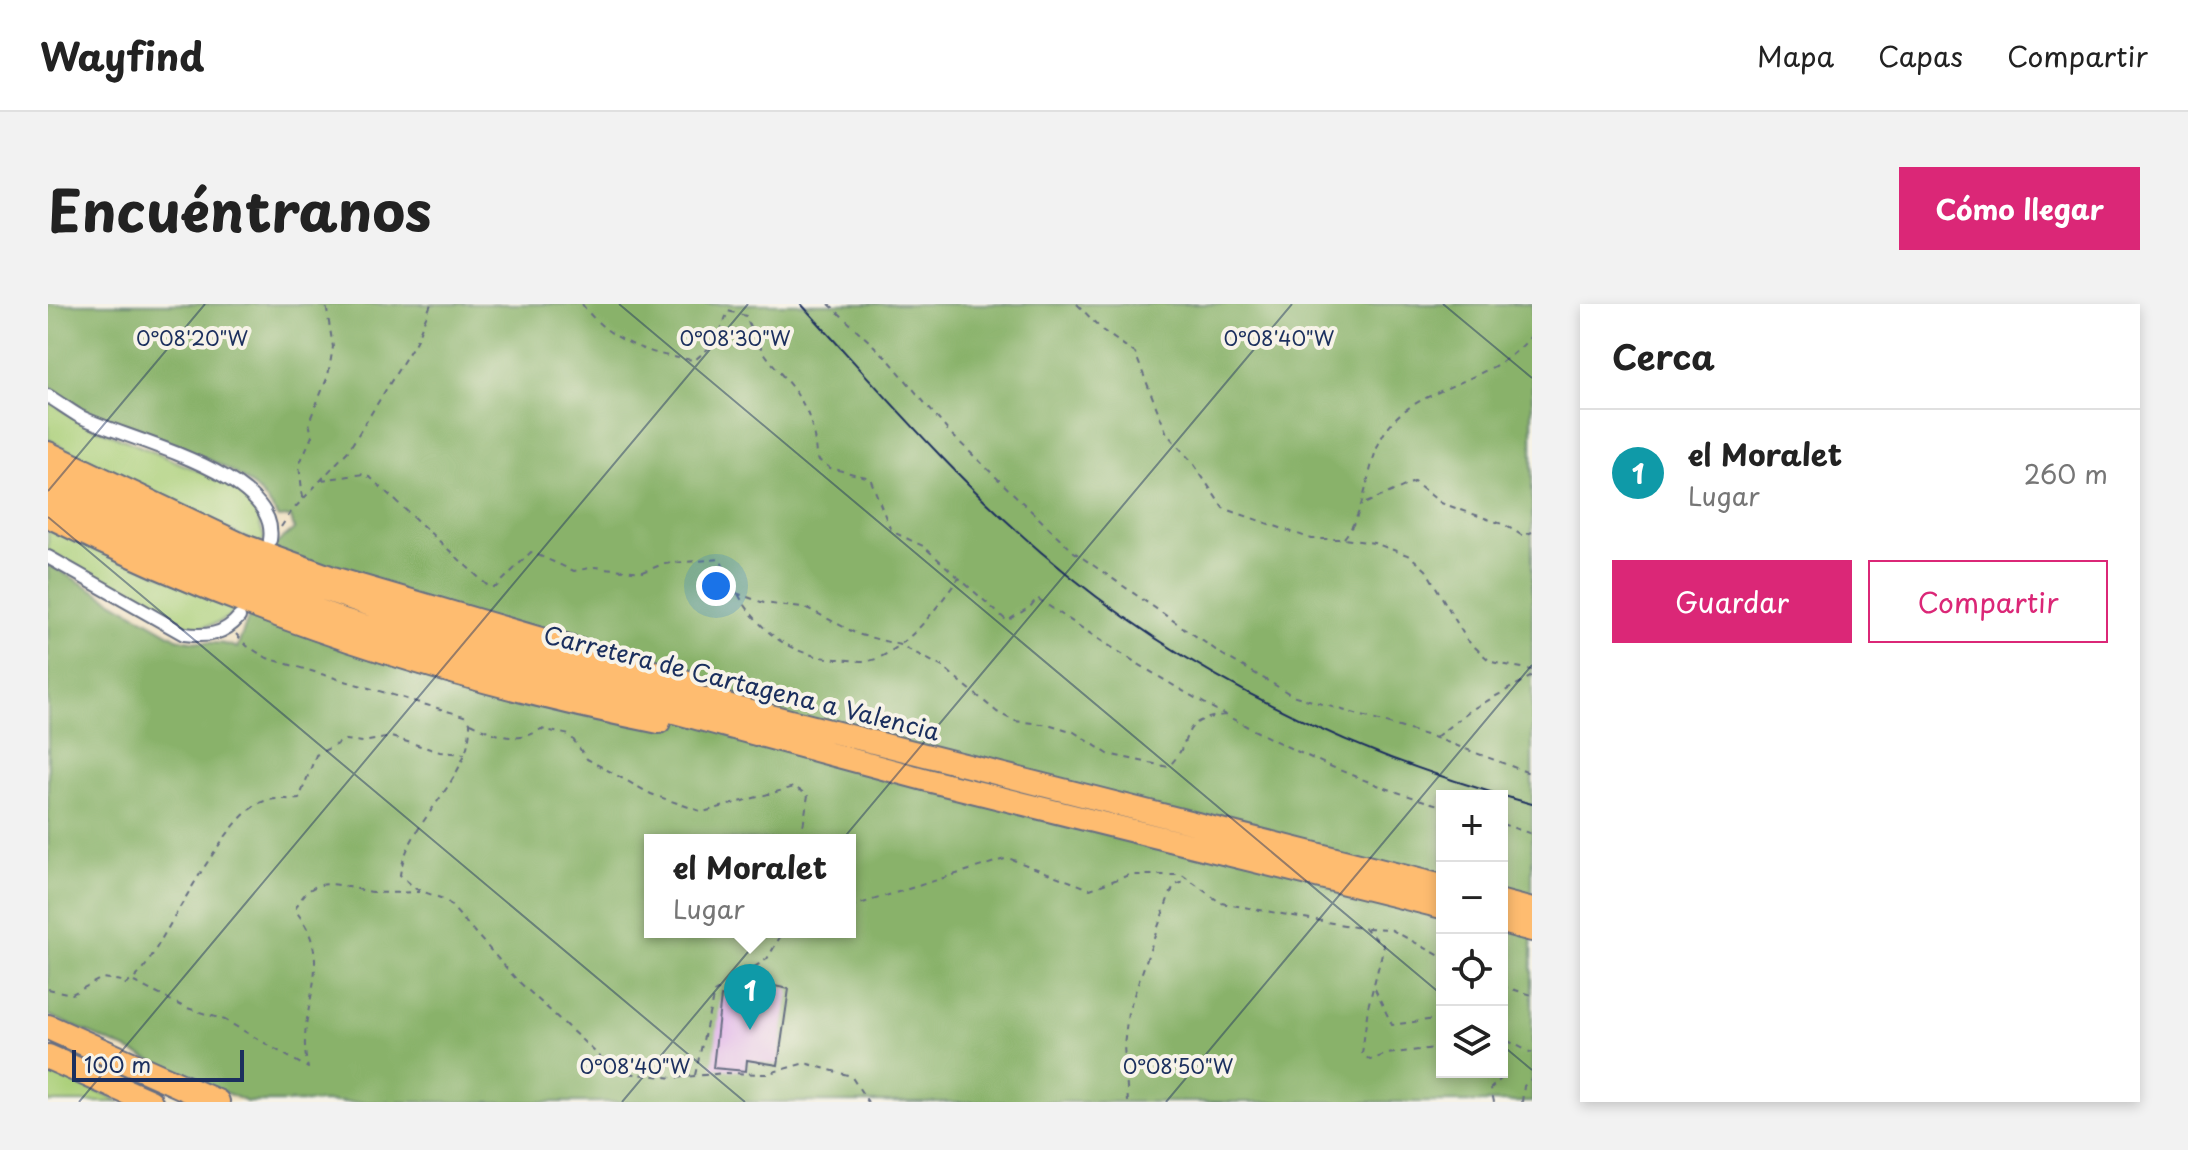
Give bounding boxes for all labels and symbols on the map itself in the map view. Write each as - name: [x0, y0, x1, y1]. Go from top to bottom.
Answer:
- text: 0°08'20"W: [136, 323, 248, 353]
- text: 0°08'30"W: [679, 323, 791, 353]
- text: 0°08'40"W: [1224, 323, 1335, 353]
- your location: [696, 566, 736, 606]
- street label: Carretera de Cartagena a Valencia: [540, 615, 944, 749]
- pin: 1: [724, 964, 776, 1030]
- scale bar: [72, 1046, 244, 1082]
- text: 0°08'40"W: [580, 1051, 691, 1081]
- text: 0°08'50"W: [1123, 1051, 1234, 1081]

